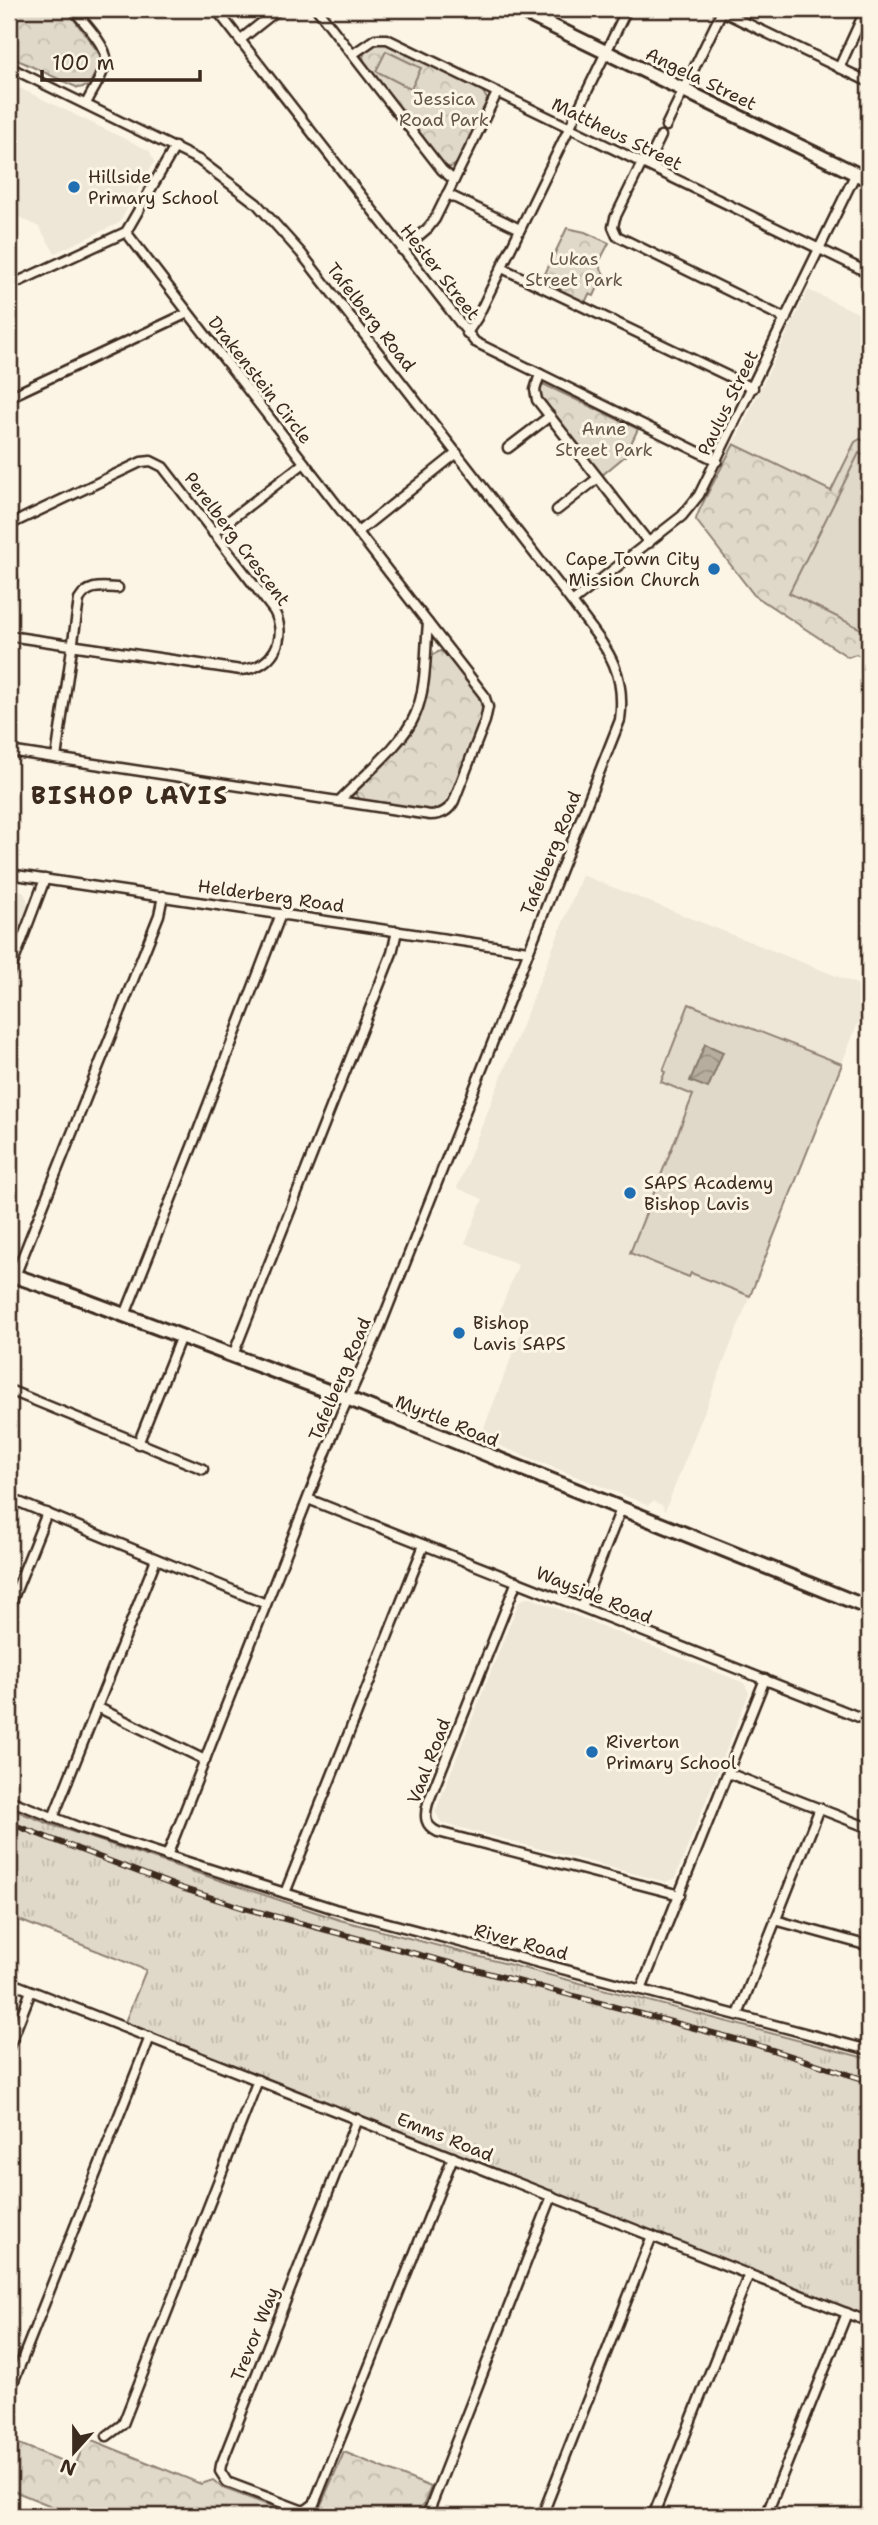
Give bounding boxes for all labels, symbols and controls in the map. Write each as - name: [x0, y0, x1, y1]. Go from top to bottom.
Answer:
- scale bar: [42, 38, 200, 82]
- street label: Angela Street: [642, 42, 760, 116]
- text: 100 m: [52, 49, 115, 77]
- park label: Jessica Road Park: [399, 87, 489, 132]
- street label: Mattheus Street: [548, 92, 686, 176]
- place label: Hillside Primary School: [88, 165, 219, 210]
- marker: Hillside Primary School: [66, 179, 82, 195]
- street label: Hester Street: [395, 219, 485, 325]
- park label: Lukas Street Park: [525, 247, 623, 292]
- street label: Tafelberg Road: [321, 258, 421, 376]
- street label: Drakenstein Circle: [202, 311, 318, 449]
- street label: Paulus Street: [692, 346, 764, 460]
- park label: Anne Street Park: [555, 417, 653, 462]
- street label: Perelberg Crescent: [179, 467, 295, 611]
- place label: Cape Town City Mission Church: [565, 547, 700, 592]
- marker: Cape Town City Mission Church: [706, 561, 722, 577]
- district label: BISHOP LAVIS: [31, 780, 229, 812]
- street label: Tafelberg Road: [515, 787, 587, 919]
- street label: Helderberg Road: [196, 874, 346, 918]
- place label: SAPS Academy Bishop Lavis: [644, 1171, 773, 1216]
- marker: SAPS Academy Bishop Lavis: [622, 1185, 638, 1201]
- place label: Bishop Lavis SAPS: [473, 1311, 566, 1356]
- street label: Tafelberg Road: [303, 1314, 377, 1444]
- marker: Bishop Lavis SAPS: [451, 1325, 467, 1341]
- street label: Myrtle Road: [392, 1389, 502, 1453]
- street label: Wayside Road: [532, 1561, 656, 1629]
- street label: Vaal Road: [402, 1715, 456, 1807]
- place label: Riverton Primary School: [606, 1730, 737, 1775]
- marker: Riverton Primary School: [584, 1744, 600, 1760]
- street label: River Road: [471, 1918, 571, 1966]
- street label: Emms Road: [393, 2107, 497, 2167]
- street label: Trevor Way: [225, 2283, 285, 2385]
- north arrow: [38, 2416, 108, 2486]
- text: N: [57, 2453, 80, 2482]

